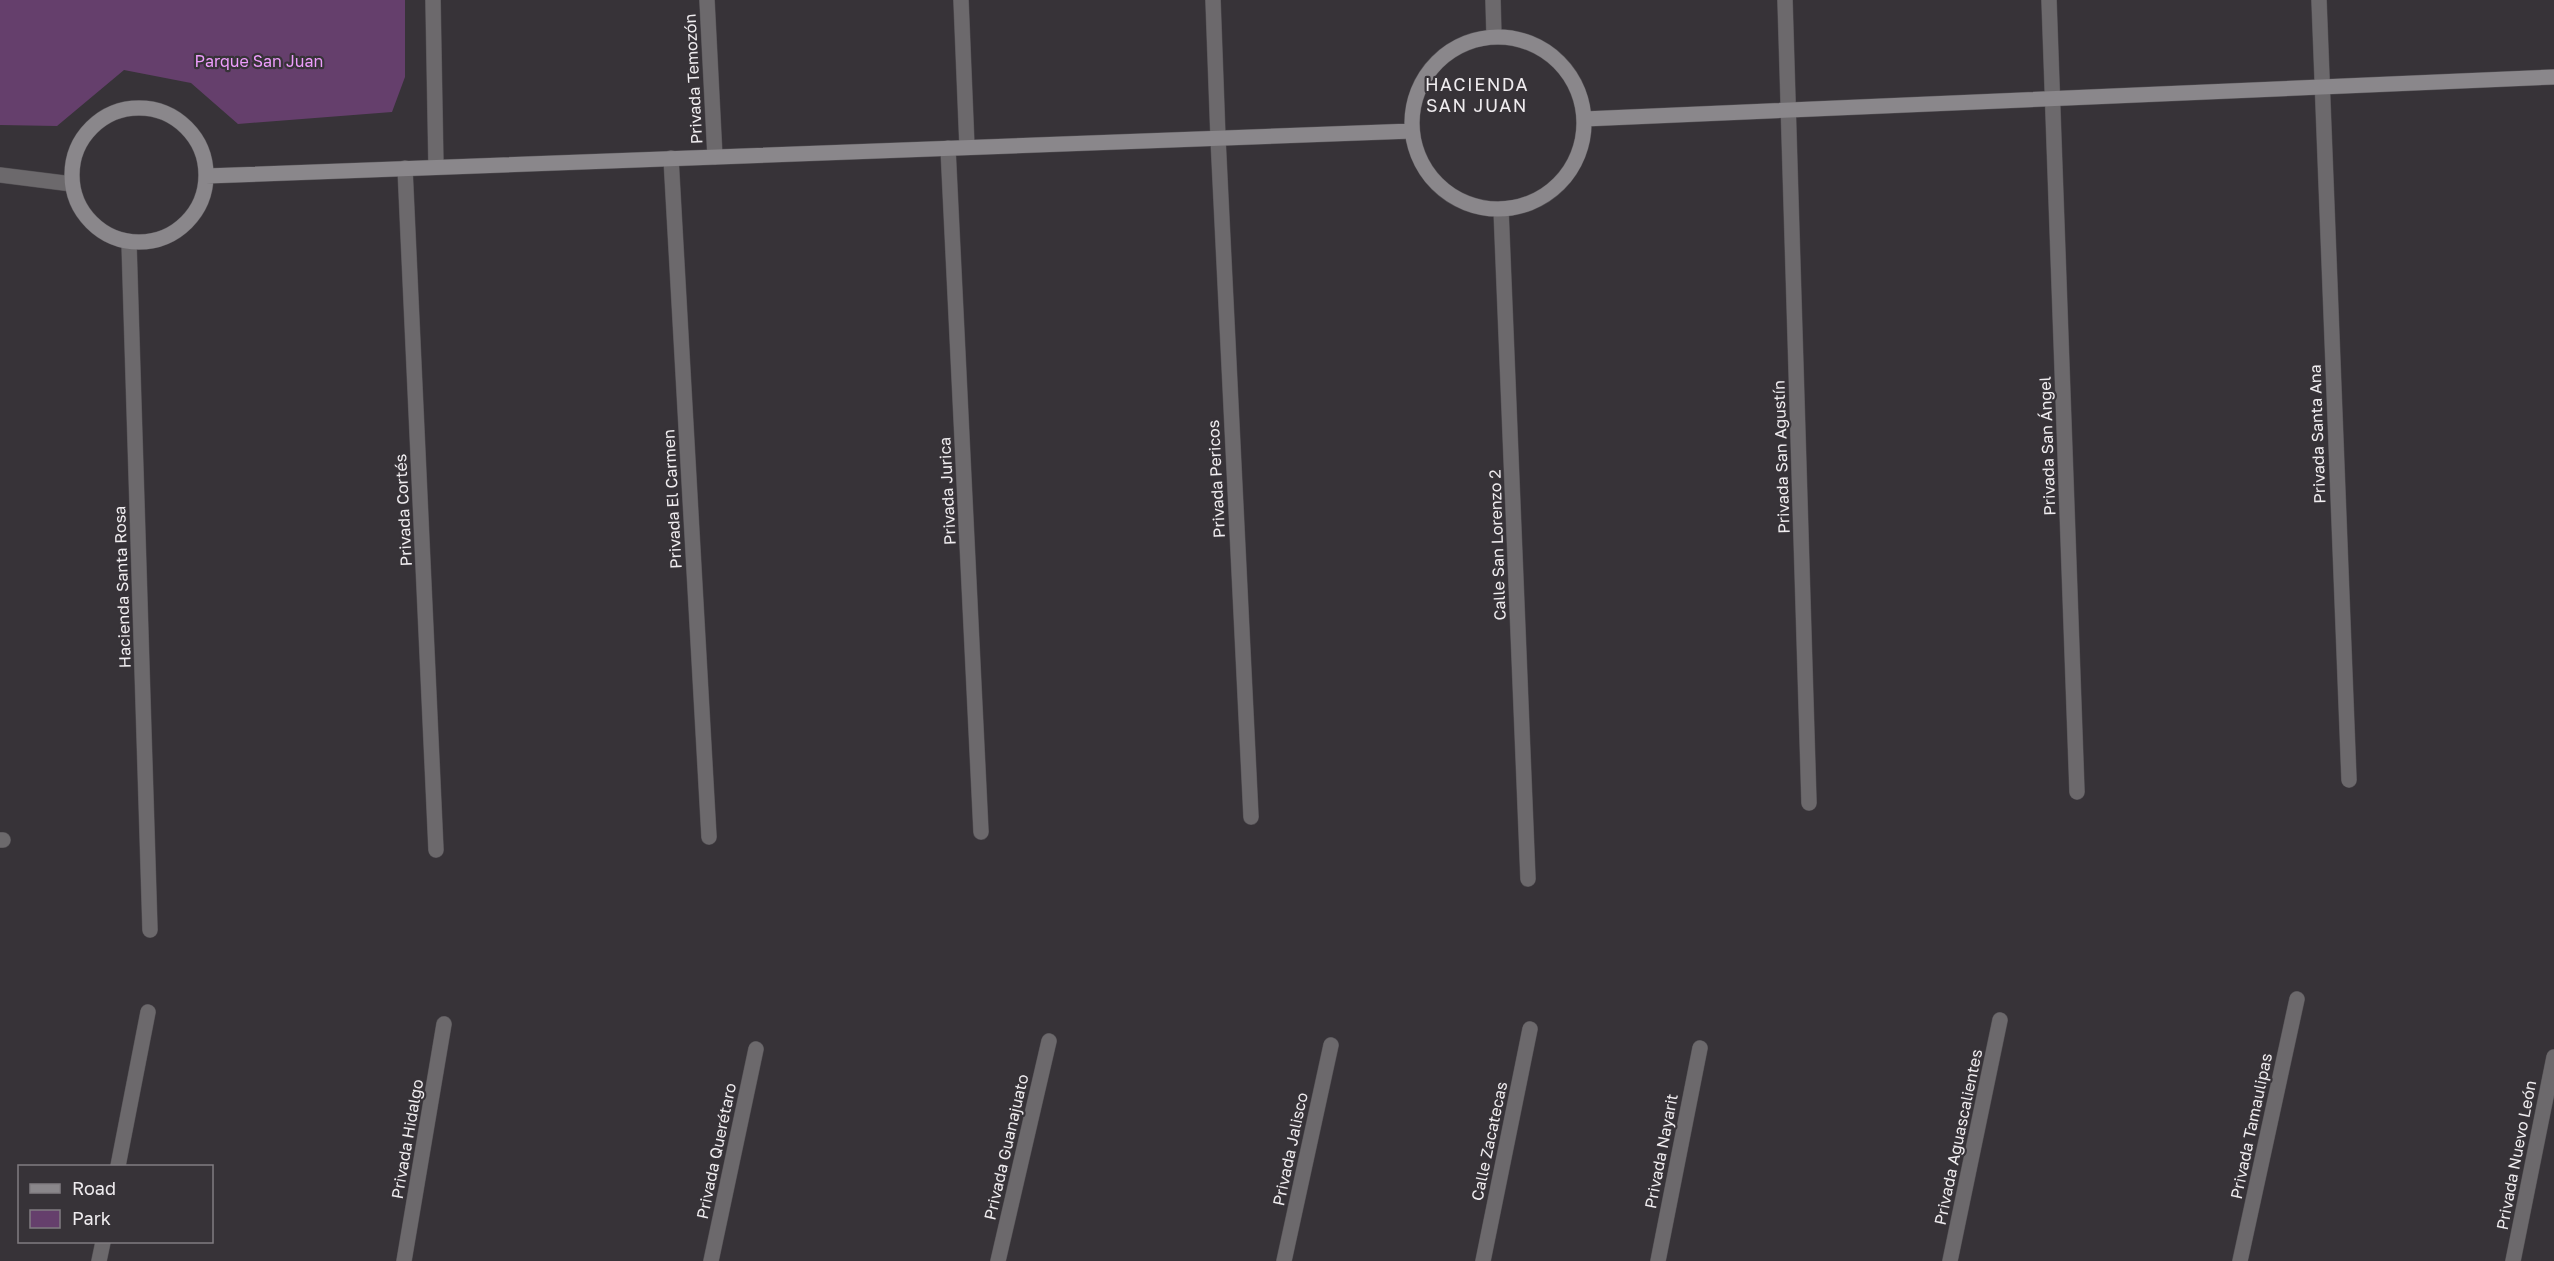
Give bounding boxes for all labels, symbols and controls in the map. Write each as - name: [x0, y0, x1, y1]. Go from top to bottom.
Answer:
- street label: Privada Temozón: [680, 13, 706, 145]
- park label: Parque San Juan: [195, 51, 323, 71]
- district label: HACIENDA SAN JUAN: [1425, 73, 1529, 116]
- street label: Privada Santa Ana: [2305, 364, 2329, 504]
- street label: Privada San Ángel: [2035, 376, 2059, 516]
- street label: Privada San Agustín: [1768, 380, 1794, 534]
- street label: Privada Pericos: [1203, 419, 1229, 539]
- street label: Privada El Carmen: [658, 429, 686, 569]
- street label: Privada Jurica: [934, 436, 960, 546]
- street label: Privada Cortés: [390, 453, 416, 567]
- street label: Calle San Lorenzo 2: [1484, 469, 1510, 621]
- street label: Hacienda Santa Rosa: [109, 505, 135, 669]
- street label: Privada Aguascalientes: [1930, 1047, 1986, 1227]
- street label: Privada Tamaulipas: [2226, 1051, 2276, 1201]
- street label: Privada Guanajuato: [979, 1072, 1033, 1222]
- street label: Privada Hidalgo: [387, 1078, 427, 1200]
- street label: Privada Nuevo León: [2492, 1078, 2540, 1232]
- street label: Calle Zacatecas: [1467, 1080, 1511, 1202]
- street label: Privada Querétaro: [692, 1081, 740, 1221]
- street label: Privada Jalisco: [1268, 1090, 1312, 1208]
- street label: Privada Nayarit: [1640, 1092, 1682, 1210]
- legend: [18, 1165, 213, 1243]
- text: Road: [72, 1177, 116, 1199]
- text: Park: [72, 1207, 111, 1229]

